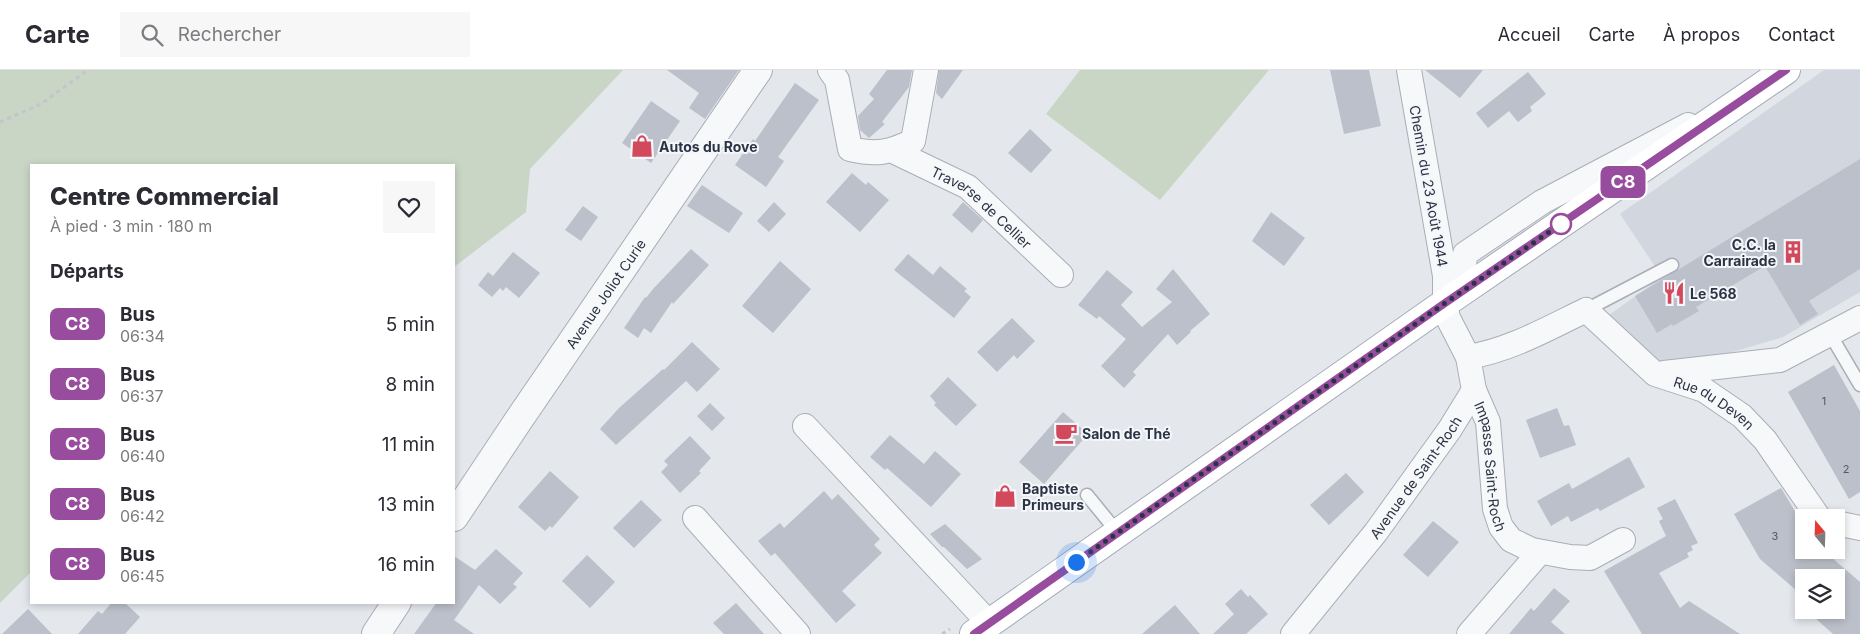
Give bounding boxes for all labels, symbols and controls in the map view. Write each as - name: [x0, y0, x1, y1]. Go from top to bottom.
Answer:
- search box: [120, 12, 470, 57]
- text: Carte: [25, 20, 90, 49]
- icon: search: [138, 21, 166, 49]
- text: Rechercher: [178, 23, 281, 46]
- text: Accueil: [1498, 24, 1561, 45]
- text: Carte: [1589, 24, 1635, 45]
- text: À propos: [1663, 24, 1740, 45]
- text: Contact: [1768, 24, 1835, 45]
- street label: Chemin du 23 Août 1944: [1406, 104, 1452, 268]
- shop icon: Autos du Rove: [629, 133, 655, 159]
- place label: Autos du Rove: [659, 138, 758, 155]
- street label: Traverse de Cellier: [929, 162, 1036, 252]
- line badge: C8: [1600, 166, 1646, 198]
- text: C8: [1610, 171, 1636, 192]
- button: heart: [383, 181, 435, 233]
- text: Centre Commercial: [50, 182, 279, 211]
- unlabelled marker: [1550, 213, 1572, 235]
- text: À pied · 3 min · 180 m: [50, 216, 212, 236]
- street label: Avenue Joliot Curie: [562, 235, 649, 351]
- place label: C.C. la Carrairade: [1703, 236, 1776, 269]
- building icon: C.C. la Carrairade: [1780, 239, 1806, 265]
- text: Départs: [50, 260, 124, 283]
- restaurant icon: Le 568: [1661, 280, 1687, 306]
- place label: Le 568: [1690, 285, 1737, 302]
- text: Bus: [120, 303, 155, 326]
- text: C8: [65, 313, 90, 334]
- text: 5 min: [386, 313, 435, 336]
- text: 06:34: [120, 326, 165, 346]
- text: Bus: [120, 363, 155, 386]
- street label: Rue du Deven: [1672, 372, 1758, 433]
- text: C8: [65, 373, 90, 394]
- text: 8 min: [385, 373, 435, 396]
- text: 06:37: [120, 386, 164, 406]
- house number: 1: [1822, 394, 1826, 408]
- street label: Impasse Saint-Roch: [1471, 398, 1510, 533]
- street label: Avenue de Saint-Roch: [1366, 413, 1465, 542]
- cafe icon: Salon de Thé: [1053, 420, 1079, 446]
- text: Bus: [120, 423, 155, 446]
- place label: Salon de Thé: [1082, 425, 1171, 442]
- text: C8: [65, 433, 90, 454]
- text: 11 min: [382, 433, 435, 456]
- text: 06:40: [120, 446, 165, 466]
- house number: 2: [1843, 462, 1849, 476]
- place label: Baptiste Primeurs: [1022, 480, 1084, 513]
- text: Bus: [120, 483, 155, 506]
- shop icon: Baptiste Primeurs: [992, 483, 1018, 509]
- text: C8: [65, 493, 90, 514]
- text: 13 min: [378, 493, 435, 516]
- text: 06:42: [120, 506, 165, 526]
- north arrow: [1795, 509, 1845, 559]
- map controls: [1795, 509, 1845, 619]
- house number: 3: [1772, 529, 1779, 543]
- text: Bus: [120, 543, 155, 566]
- your location: [1064, 550, 1089, 575]
- text: C8: [65, 553, 90, 574]
- text: 16 min: [378, 553, 435, 576]
- text: 06:45: [120, 566, 165, 586]
- button: layers: [1795, 569, 1845, 619]

